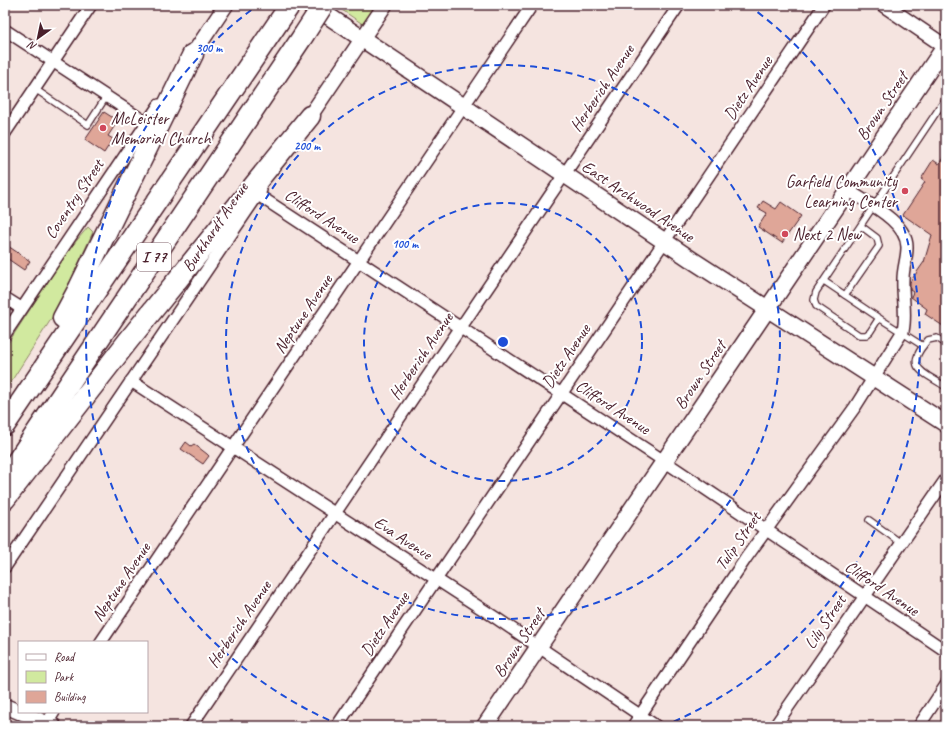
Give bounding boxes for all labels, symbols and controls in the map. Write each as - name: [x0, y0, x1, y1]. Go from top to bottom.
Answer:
- north arrow: [18, 18, 58, 58]
- text: N: [24, 37, 39, 54]
- street label: Herberich Avenue: [565, 39, 640, 136]
- text: 300 m: [196, 40, 223, 56]
- street label: Dietz Avenue: [719, 51, 778, 124]
- street label: Brown Street: [851, 66, 914, 144]
- place label: McLeister Memorial Church: [111, 108, 212, 149]
- marker: McLeister Memorial Church: [98, 123, 108, 133]
- text: 200 m: [294, 138, 321, 154]
- street label: Coventry Street: [40, 153, 110, 243]
- street label: East Archwood Avenue: [578, 156, 699, 247]
- place label: Garfield Community Learning Center: [786, 171, 899, 212]
- street label: Burkhardt Avenue: [177, 177, 253, 276]
- street label: Clifford Avenue: [281, 184, 364, 249]
- marker: Garfield Community Learning Center: [900, 186, 910, 196]
- place label: Next 2 New: [793, 224, 862, 245]
- marker: Next 2 New: [780, 229, 790, 239]
- text: 100 m: [392, 236, 419, 252]
- road number: I 77: [137, 243, 171, 271]
- street label: Neptune Avenue: [269, 269, 338, 357]
- street label: Herberich Avenue: [384, 307, 459, 404]
- street label: Dietz Avenue: [537, 319, 596, 392]
- centre of rings: [496, 335, 510, 349]
- street label: Brown Street: [669, 335, 732, 413]
- street label: Clifford Avenue: [572, 375, 655, 440]
- street label: Tulip Street: [710, 506, 767, 574]
- street label: Eva Avenue: [370, 511, 437, 565]
- street label: Neptune Avenue: [87, 537, 156, 625]
- street label: Clifford Avenue: [841, 556, 924, 621]
- street label: Herberich Avenue: [202, 575, 277, 672]
- street label: Dietz Avenue: [356, 587, 415, 660]
- street label: Lily Street: [800, 589, 852, 653]
- street label: Brown Street: [488, 603, 551, 681]
- legend: [18, 641, 148, 713]
- text: Road: [54, 649, 76, 665]
- text: Park: [54, 669, 75, 685]
- text: Building: [54, 689, 86, 705]

